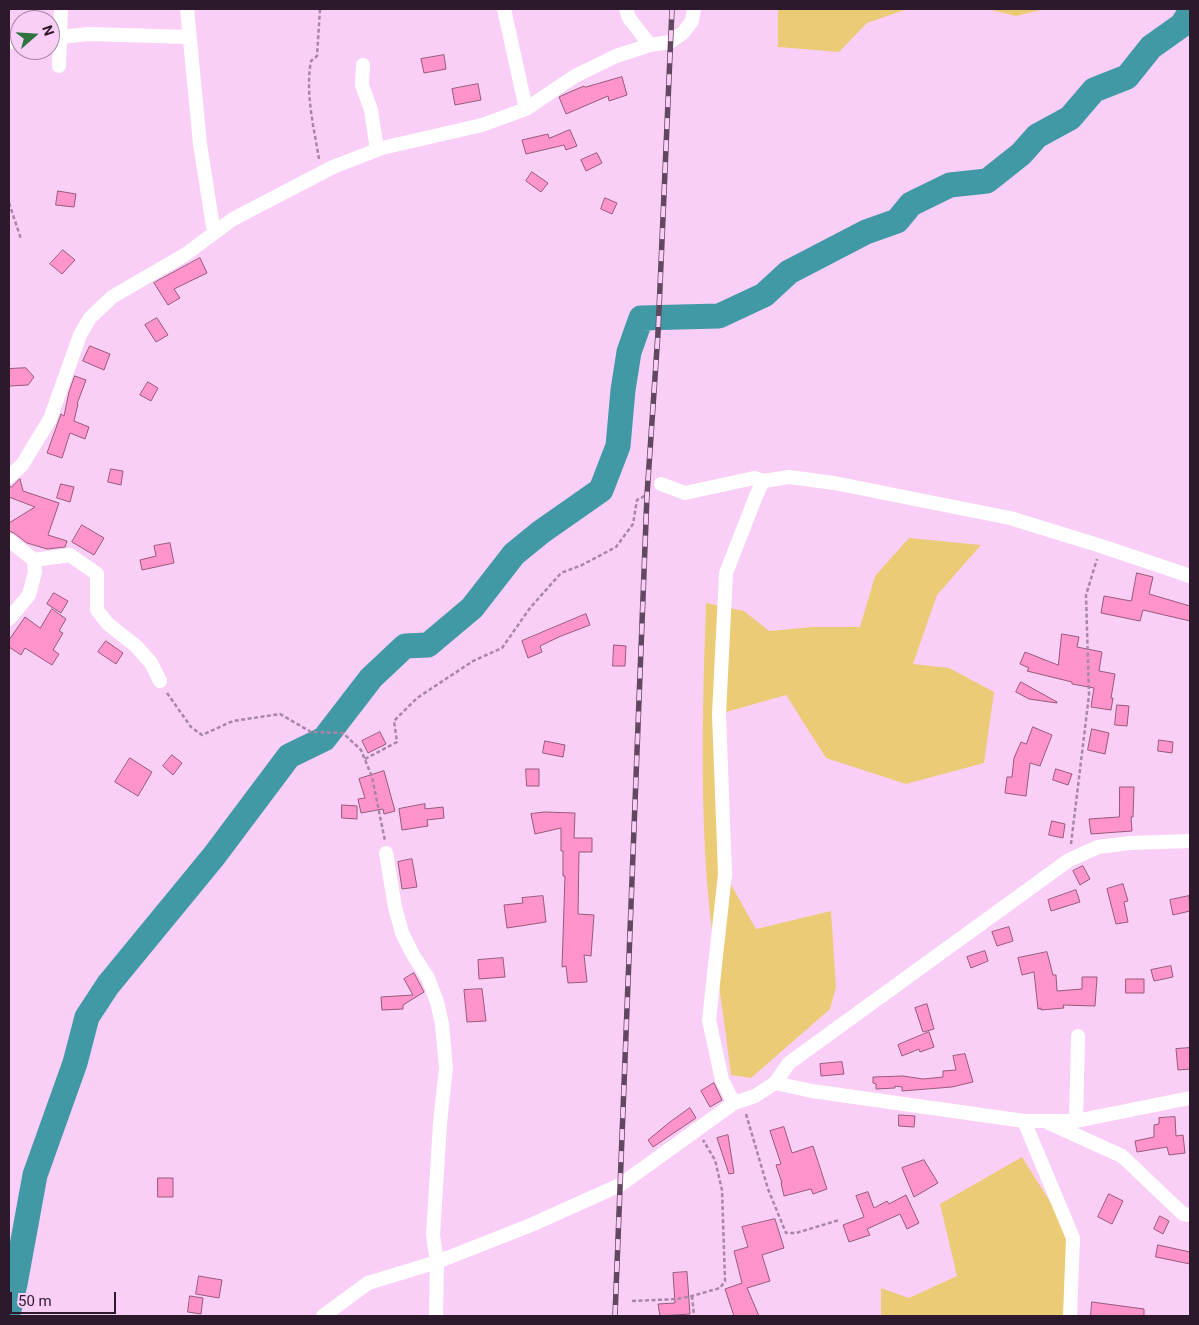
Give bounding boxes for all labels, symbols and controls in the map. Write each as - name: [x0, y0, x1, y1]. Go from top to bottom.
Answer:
- north arrow: [10, 10, 60, 60]
- text: N: [39, 23, 57, 38]
- scale bar: [12, 1282, 119, 1314]
- text: 50 m: [18, 1292, 52, 1310]

